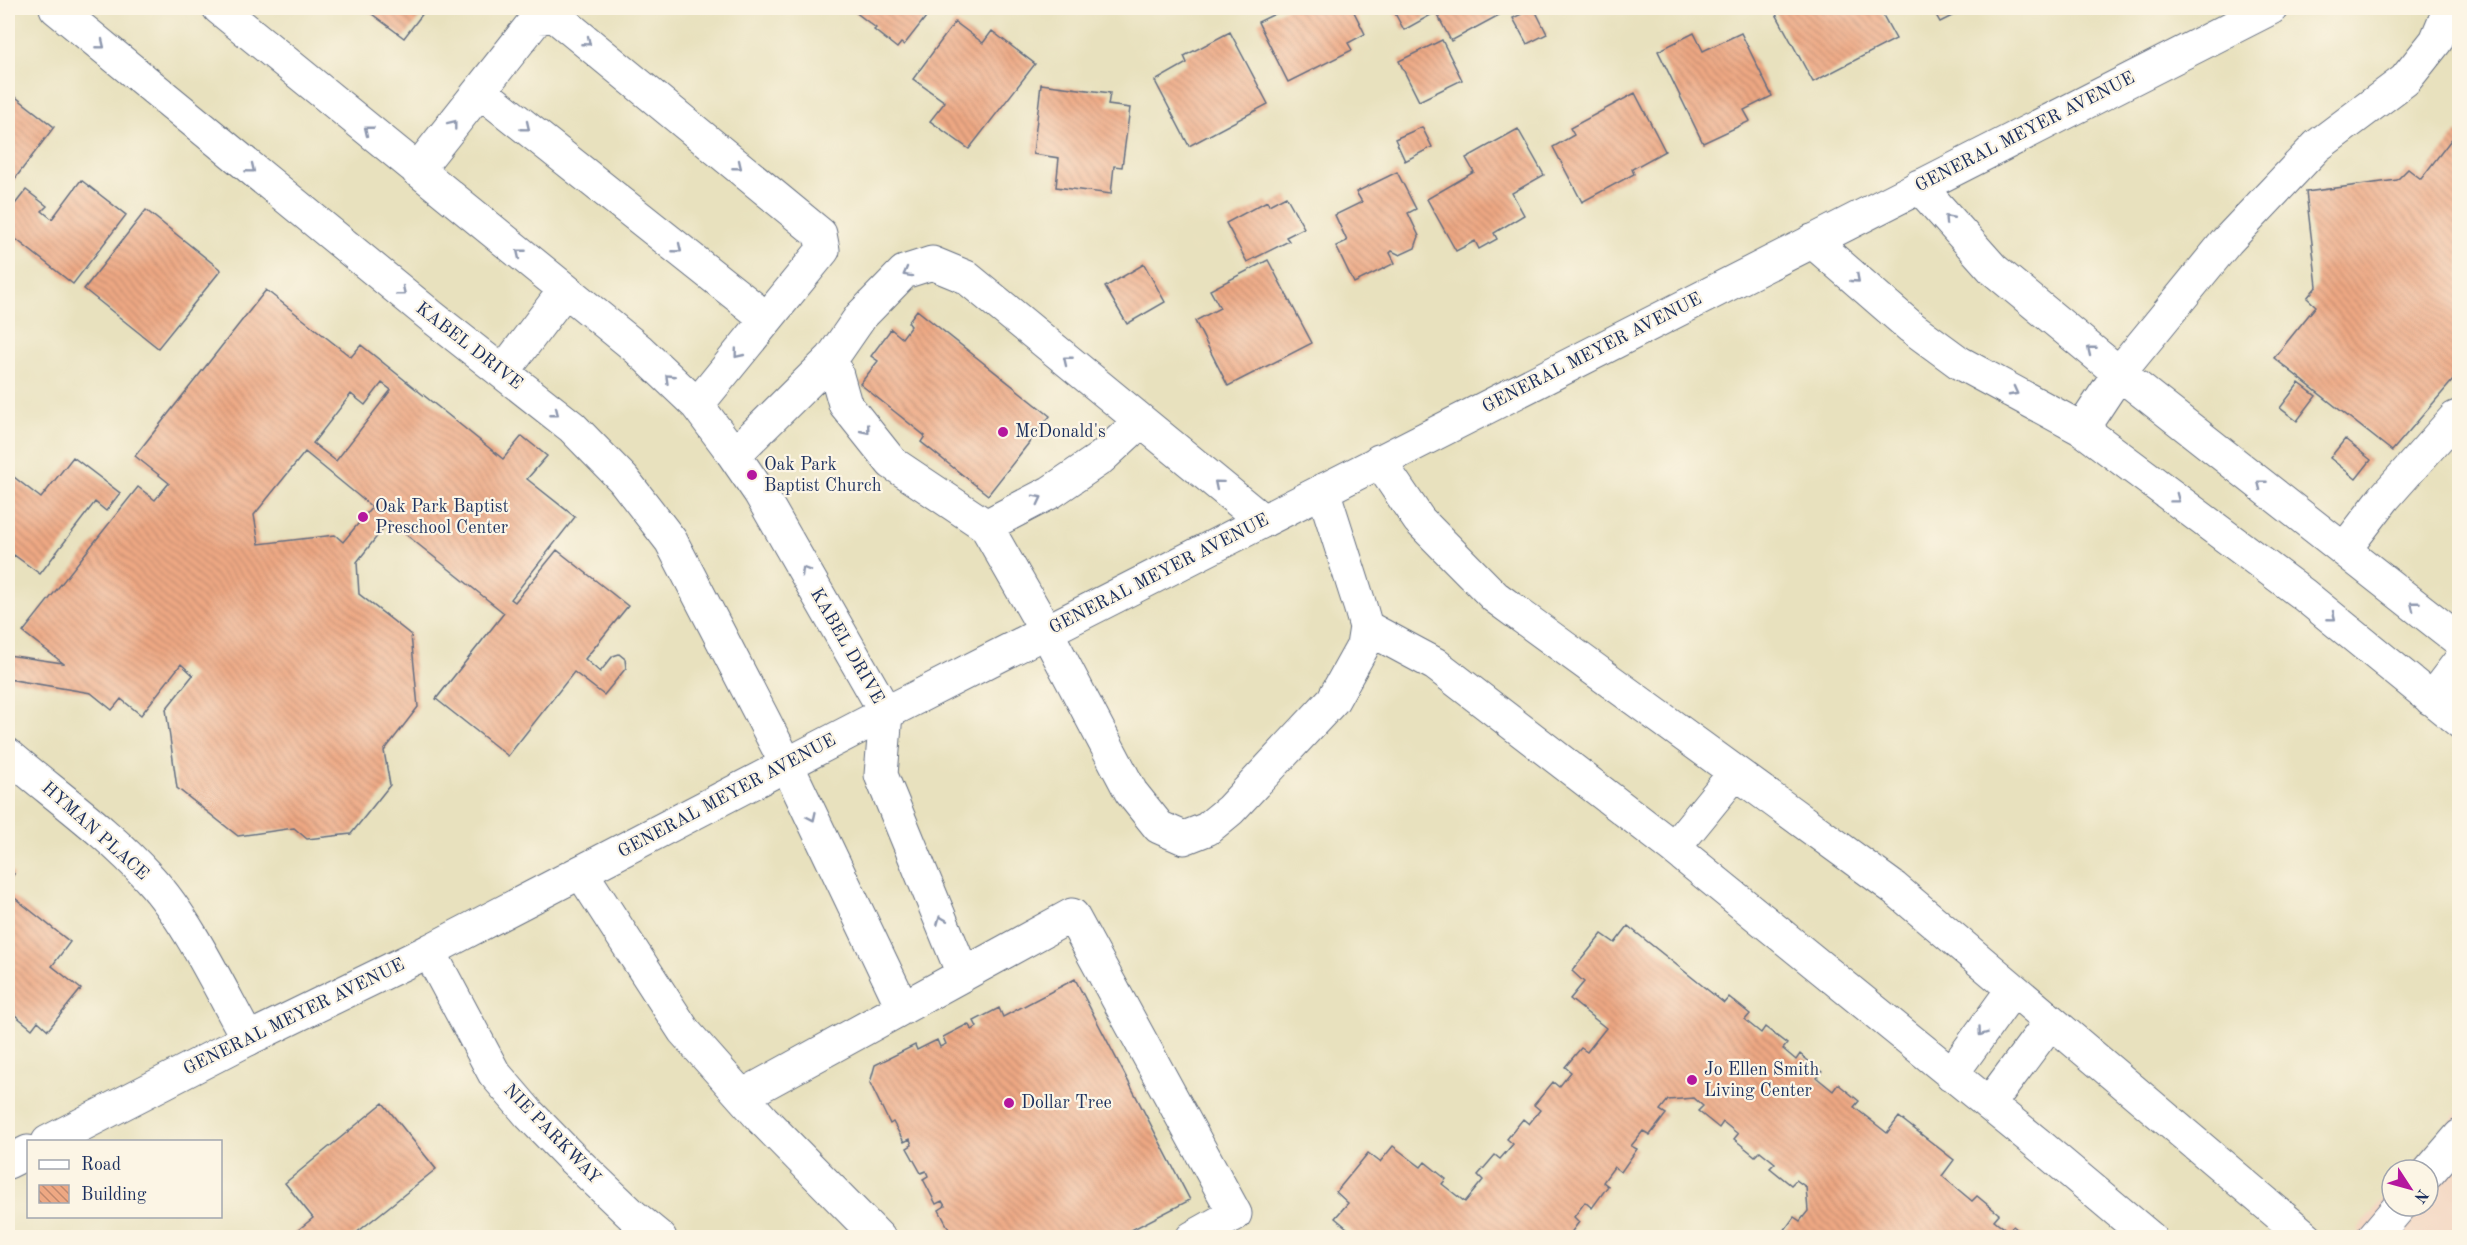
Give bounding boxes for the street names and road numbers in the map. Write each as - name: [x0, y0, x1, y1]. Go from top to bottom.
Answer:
- street label: GENERAL MEYER AVENUE: [1912, 69, 2138, 195]
- street label: GENERAL MEYER AVENUE: [1479, 290, 1705, 416]
- street label: KABEL DRIVE: [412, 299, 526, 393]
- street label: GENERAL MEYER AVENUE: [1046, 511, 1272, 637]
- street label: KABEL DRIVE: [807, 585, 887, 707]
- street label: GENERAL MEYER AVENUE: [615, 731, 839, 861]
- street label: HYMAN PLACE: [38, 779, 152, 883]
- street label: GENERAL MEYER AVENUE: [180, 955, 408, 1079]
- street label: NIE PARKWAY: [500, 1081, 604, 1187]

